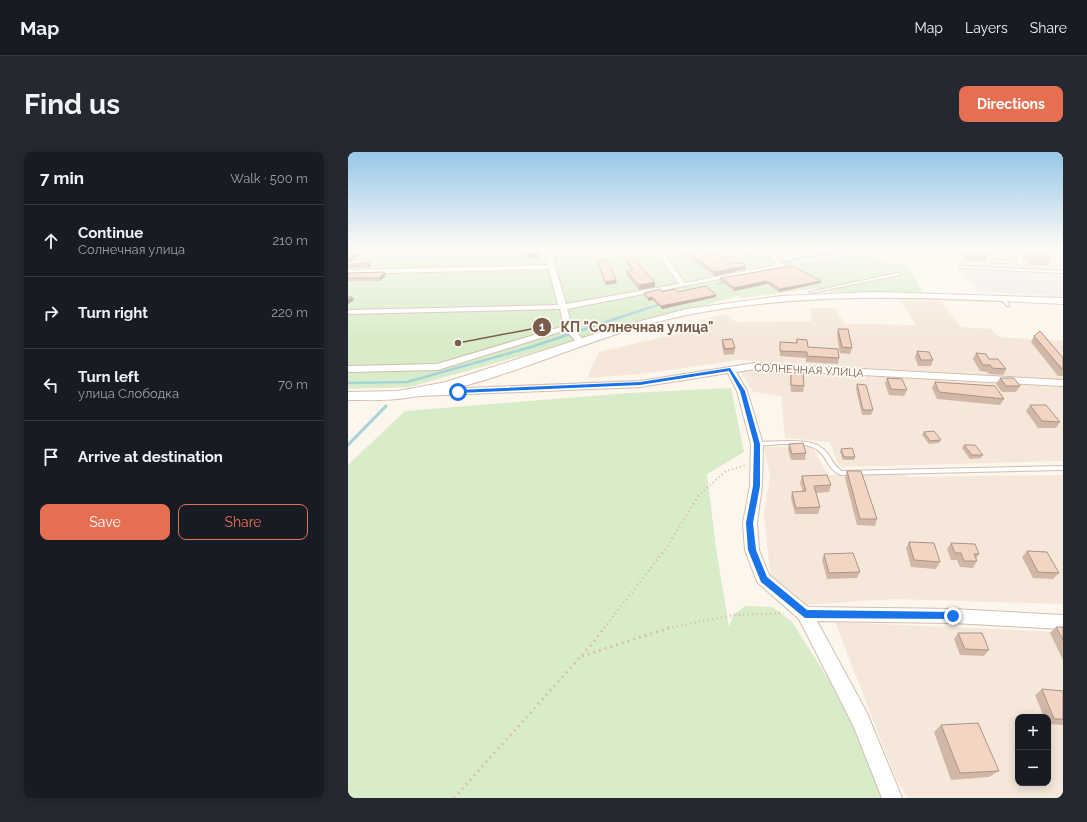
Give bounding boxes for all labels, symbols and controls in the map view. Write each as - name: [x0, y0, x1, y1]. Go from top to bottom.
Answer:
- text: Map: [20, 17, 59, 39]
- text: Map: [915, 20, 943, 36]
- text: Layers: [965, 20, 1008, 36]
- text: Share: [1030, 20, 1067, 36]
- button: Directions: [959, 86, 1063, 122]
- text: Find us: [24, 88, 120, 121]
- text: 7 min: [40, 168, 84, 188]
- text: Walk · 500 m: [230, 171, 308, 186]
- text: Continue: [78, 224, 143, 242]
- icon: ahead: [40, 230, 62, 252]
- text: 210 m: [272, 233, 308, 248]
- text: Солнечная улица: [78, 242, 185, 257]
- icon: right: [40, 302, 62, 324]
- text: Turn right: [78, 304, 148, 322]
- text: 220 m: [271, 305, 308, 320]
- callout: КП "Солнечная улица": [532, 314, 722, 340]
- text: КП "Солнечная улица": [560, 319, 714, 335]
- text: 1: [539, 320, 545, 334]
- street label: СОЛНЕЧНАЯ УЛИЦА: [754, 361, 865, 380]
- text: Turn left: [78, 368, 139, 386]
- icon: left: [40, 374, 62, 396]
- text: 70 m: [278, 377, 308, 392]
- route start: [449, 383, 467, 401]
- text: улица Слободка: [78, 386, 179, 401]
- icon: arrive: [40, 446, 62, 468]
- text: Arrive at destination: [78, 448, 223, 466]
- button: Save: [40, 504, 170, 540]
- button: Share: [178, 504, 308, 540]
- route end: [944, 607, 962, 625]
- map controls: [1015, 714, 1051, 786]
- button: +: [1015, 714, 1051, 750]
- button: −: [1015, 750, 1051, 786]

